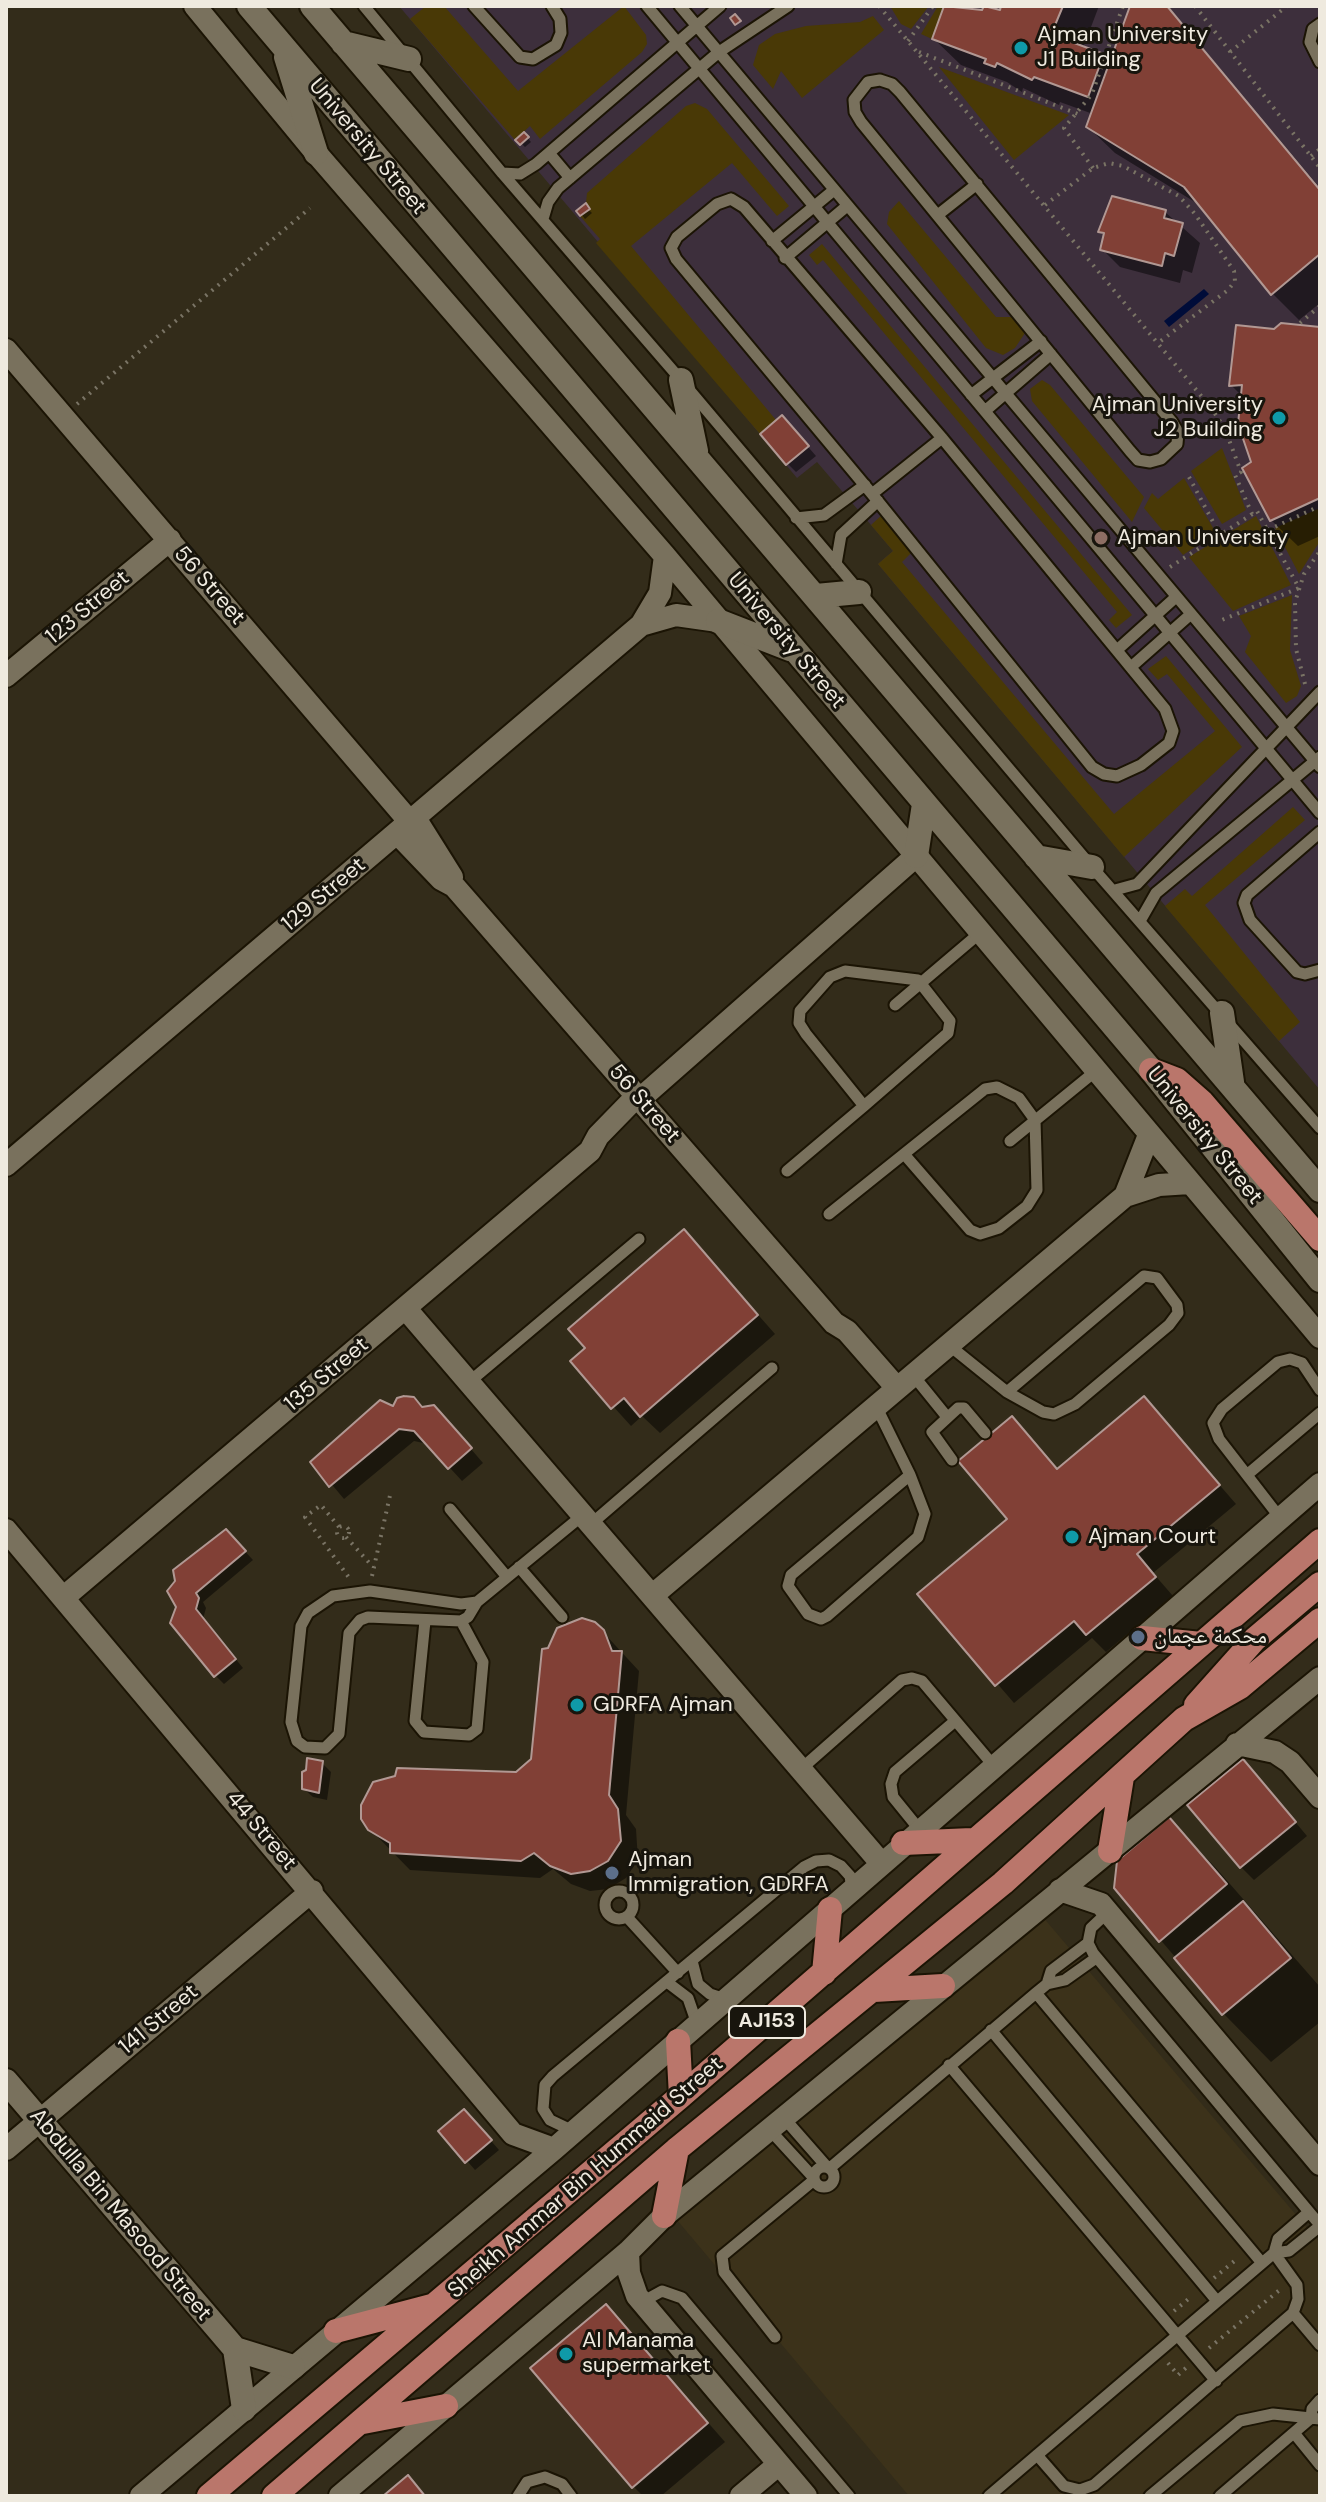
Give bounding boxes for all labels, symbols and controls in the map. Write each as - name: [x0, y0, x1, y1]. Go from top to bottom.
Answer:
- place label: Ajman University J1 Building: [1037, 22, 1208, 74]
- marker: Ajman University J1 Building: [1012, 39, 1030, 57]
- street label: University Street: [302, 74, 432, 220]
- place label: Ajman University J2 Building: [1092, 392, 1263, 444]
- marker: Ajman University J2 Building: [1270, 409, 1288, 427]
- place label: Ajman University: [1117, 525, 1288, 551]
- marker: Ajman University: [1092, 529, 1110, 547]
- street label: 56 Street: [168, 541, 250, 631]
- street label: 123 Street: [41, 566, 135, 650]
- street label: University Street: [721, 568, 851, 714]
- street label: 129 Street: [277, 852, 371, 938]
- street label: 56 Street: [603, 1059, 685, 1149]
- street label: University Street: [1140, 1062, 1268, 1210]
- street label: 135 Street: [280, 1332, 374, 1418]
- place label: Ajman Court: [1088, 1524, 1216, 1550]
- marker: Ajman Court: [1063, 1528, 1081, 1546]
- place label: محكمة عجمان: [1154, 1624, 1267, 1650]
- marker: محكمة عجمان: [1129, 1628, 1147, 1646]
- place label: GDRFA Ajman: [593, 1692, 733, 1718]
- marker: GDRFA Ajman: [568, 1696, 586, 1714]
- street label: 44 Street: [220, 1786, 302, 1876]
- place label: Ajman Immigration, GDRFA: [628, 1847, 829, 1898]
- marker: Ajman Immigration, GDRFA: [603, 1864, 621, 1882]
- street label: 141 Street: [114, 1979, 204, 2061]
- road number: AJ153: [729, 2006, 805, 2038]
- street label: Sheikh Ammar Bin Hummaid Street: [443, 2051, 729, 2305]
- street label: Abdulla Bin Masood Street: [23, 2103, 217, 2327]
- place label: Al Manama supermarket: [582, 2328, 711, 2380]
- marker: Al Manama supermarket: [557, 2345, 575, 2363]

